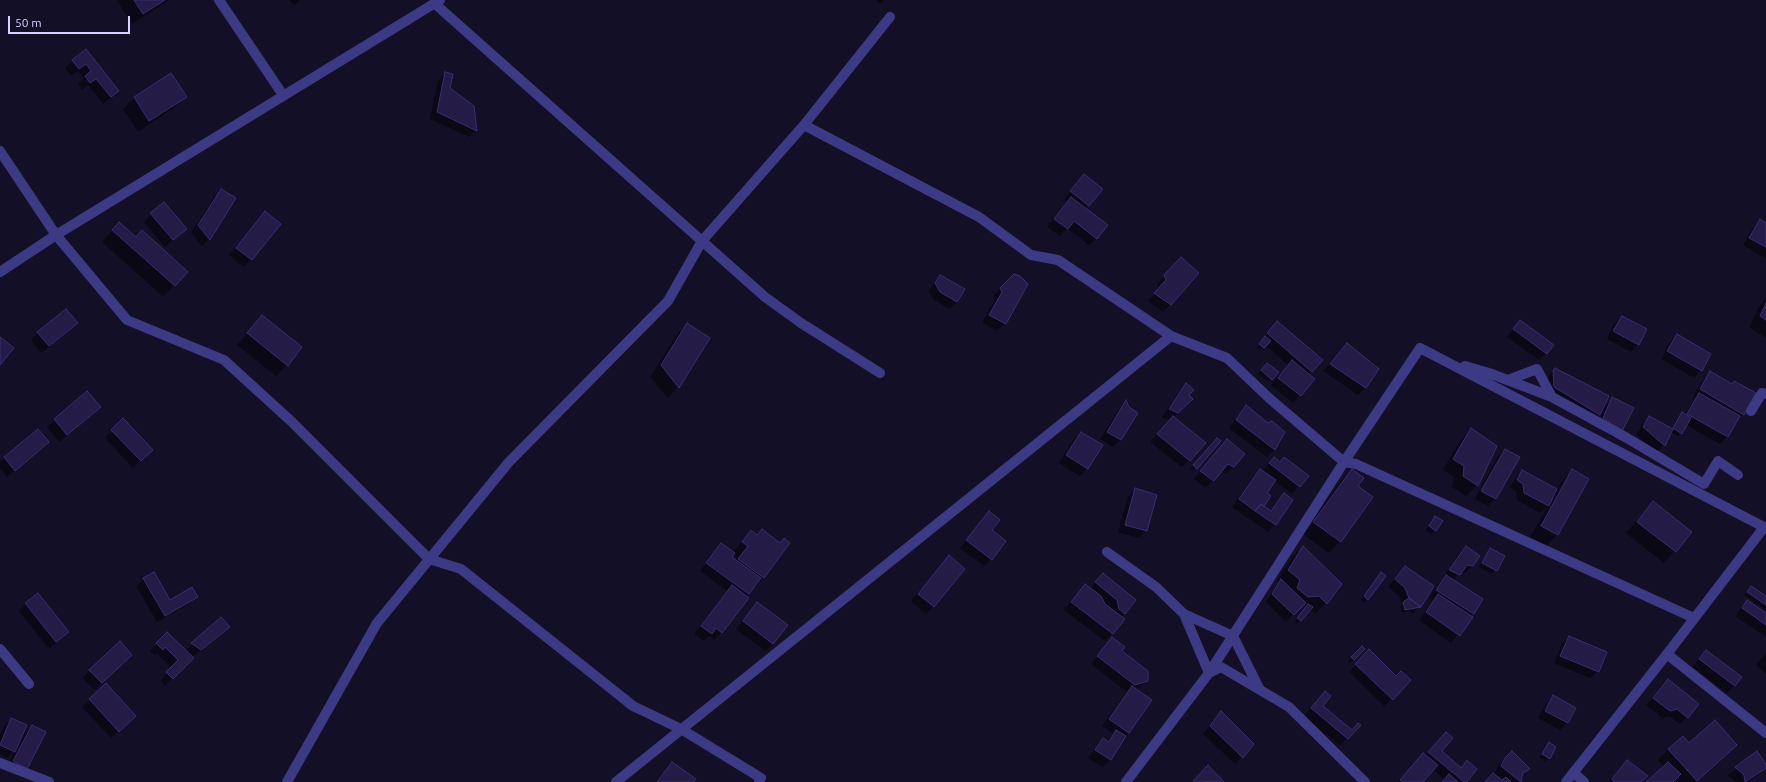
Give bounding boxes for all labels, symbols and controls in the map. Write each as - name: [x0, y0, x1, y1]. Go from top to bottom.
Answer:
- scale bar: [10, 8, 132, 34]
- text: 50 m: [15, 16, 42, 29]

